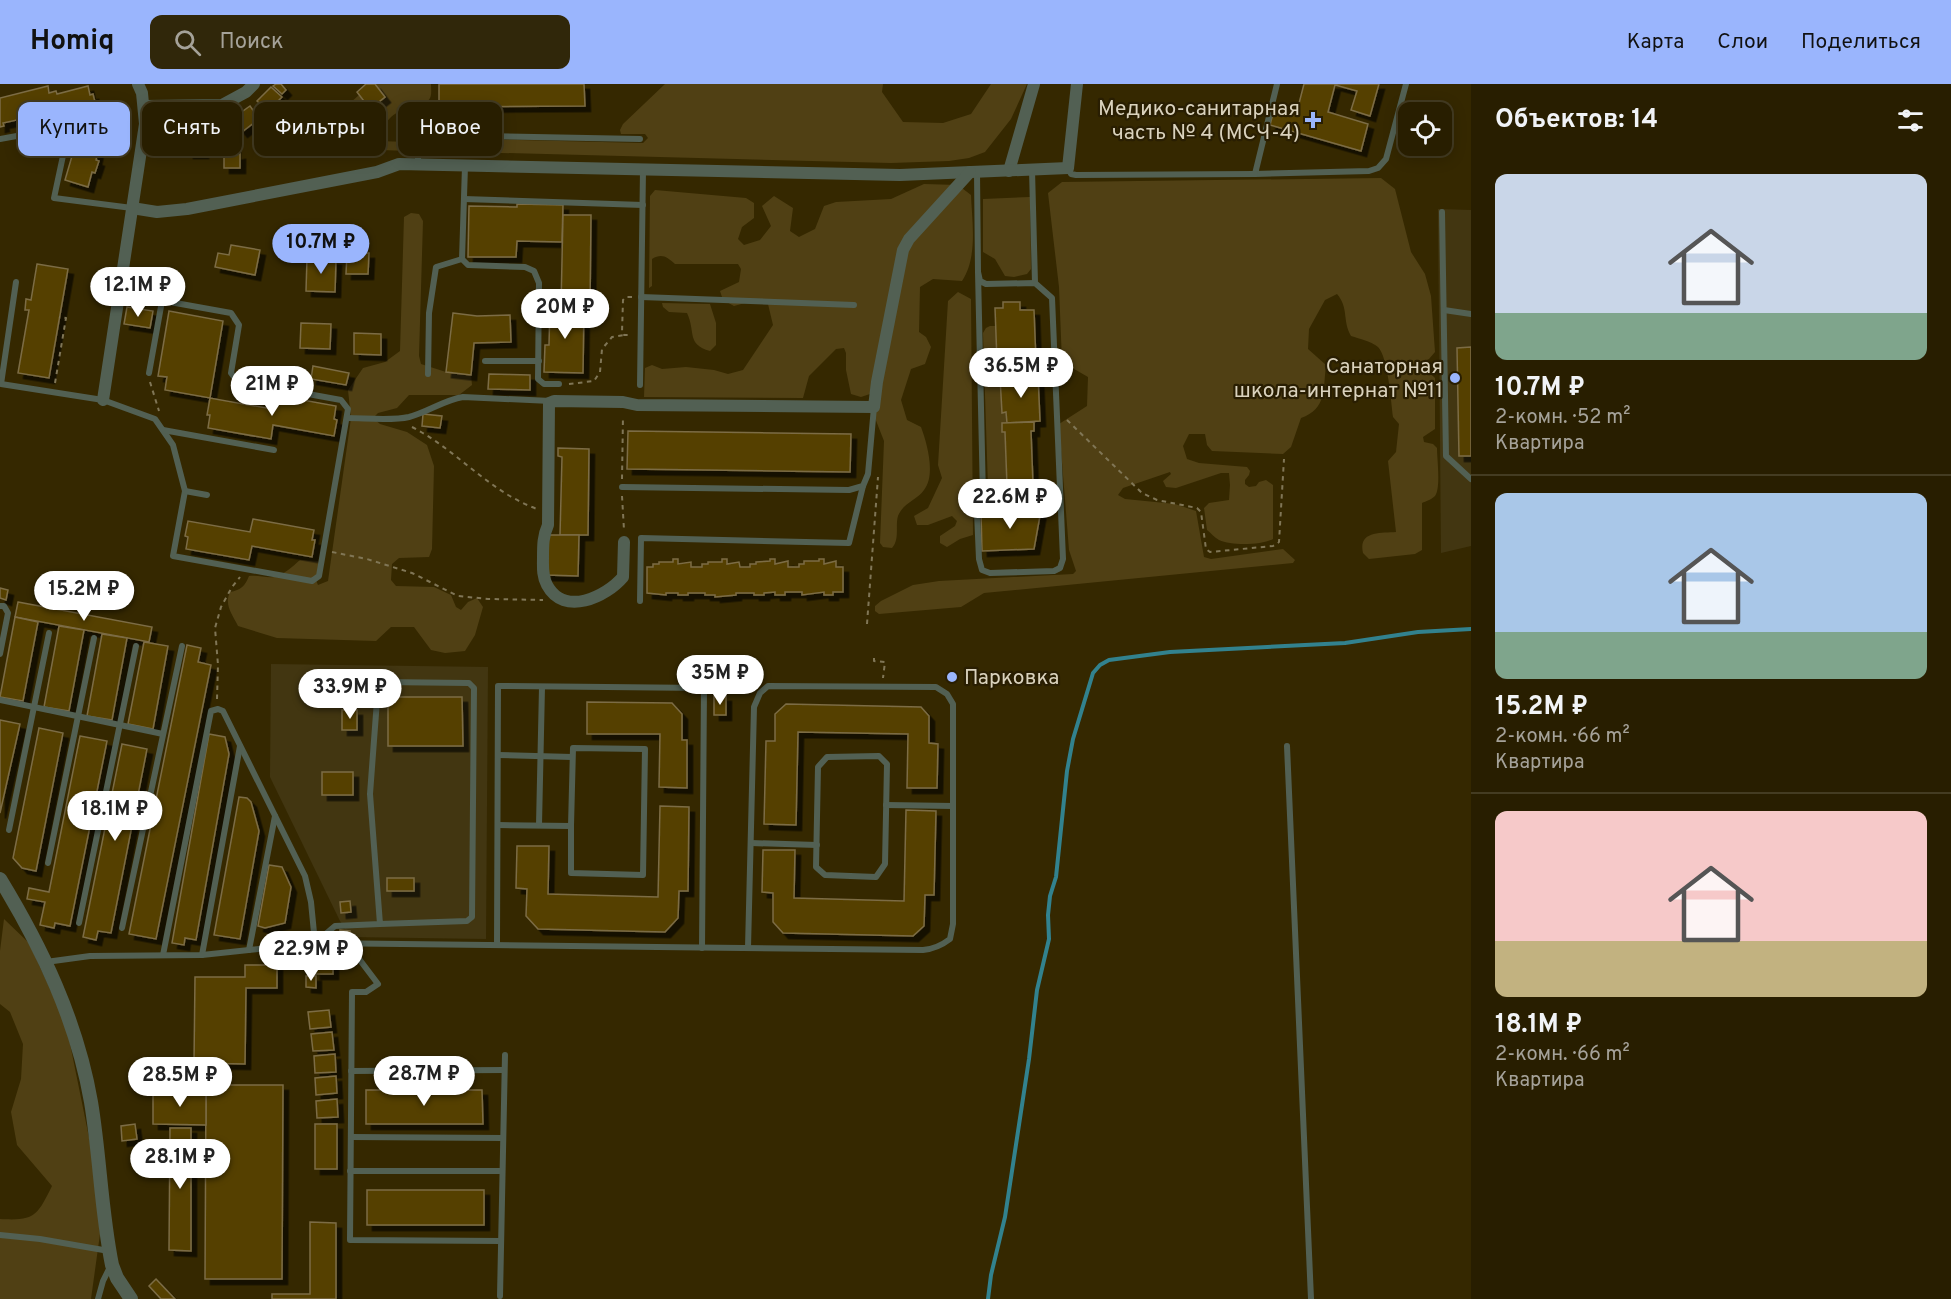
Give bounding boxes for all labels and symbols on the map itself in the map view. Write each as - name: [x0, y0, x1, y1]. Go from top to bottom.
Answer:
- place label: Медико-санитарная часть № 4 (МСЧ-4): [1098, 96, 1300, 147]
- marker: Медико-санитарная часть № 4 (МСЧ-4): [1304, 111, 1322, 129]
- pin: 10.7M ₽: [266, 224, 376, 275]
- pin: 12.1M ₽: [83, 267, 193, 318]
- pin: 20M ₽: [523, 289, 607, 340]
- pin: 36.5M ₽: [966, 348, 1076, 399]
- place label: Санаторная школа-интернат №11: [1234, 354, 1443, 405]
- pin: 21M ₽: [230, 366, 314, 417]
- marker: Санаторная школа-интернат №11: [1448, 371, 1462, 385]
- pin: 22.6M ₽: [955, 479, 1065, 530]
- pin: 15.2M ₽: [29, 571, 139, 622]
- pin: 35M ₽: [678, 655, 762, 706]
- place label: Парковка: [964, 665, 1059, 692]
- pin: 33.9M ₽: [295, 669, 405, 720]
- marker: Парковка: [945, 670, 959, 684]
- pin: 18.1M ₽: [60, 791, 170, 842]
- pin: 22.9M ₽: [256, 931, 366, 982]
- pin: 28.7M ₽: [369, 1056, 479, 1107]
- pin: 28.5M ₽: [125, 1057, 235, 1108]
- pin: 28.1M ₽: [125, 1139, 235, 1190]

